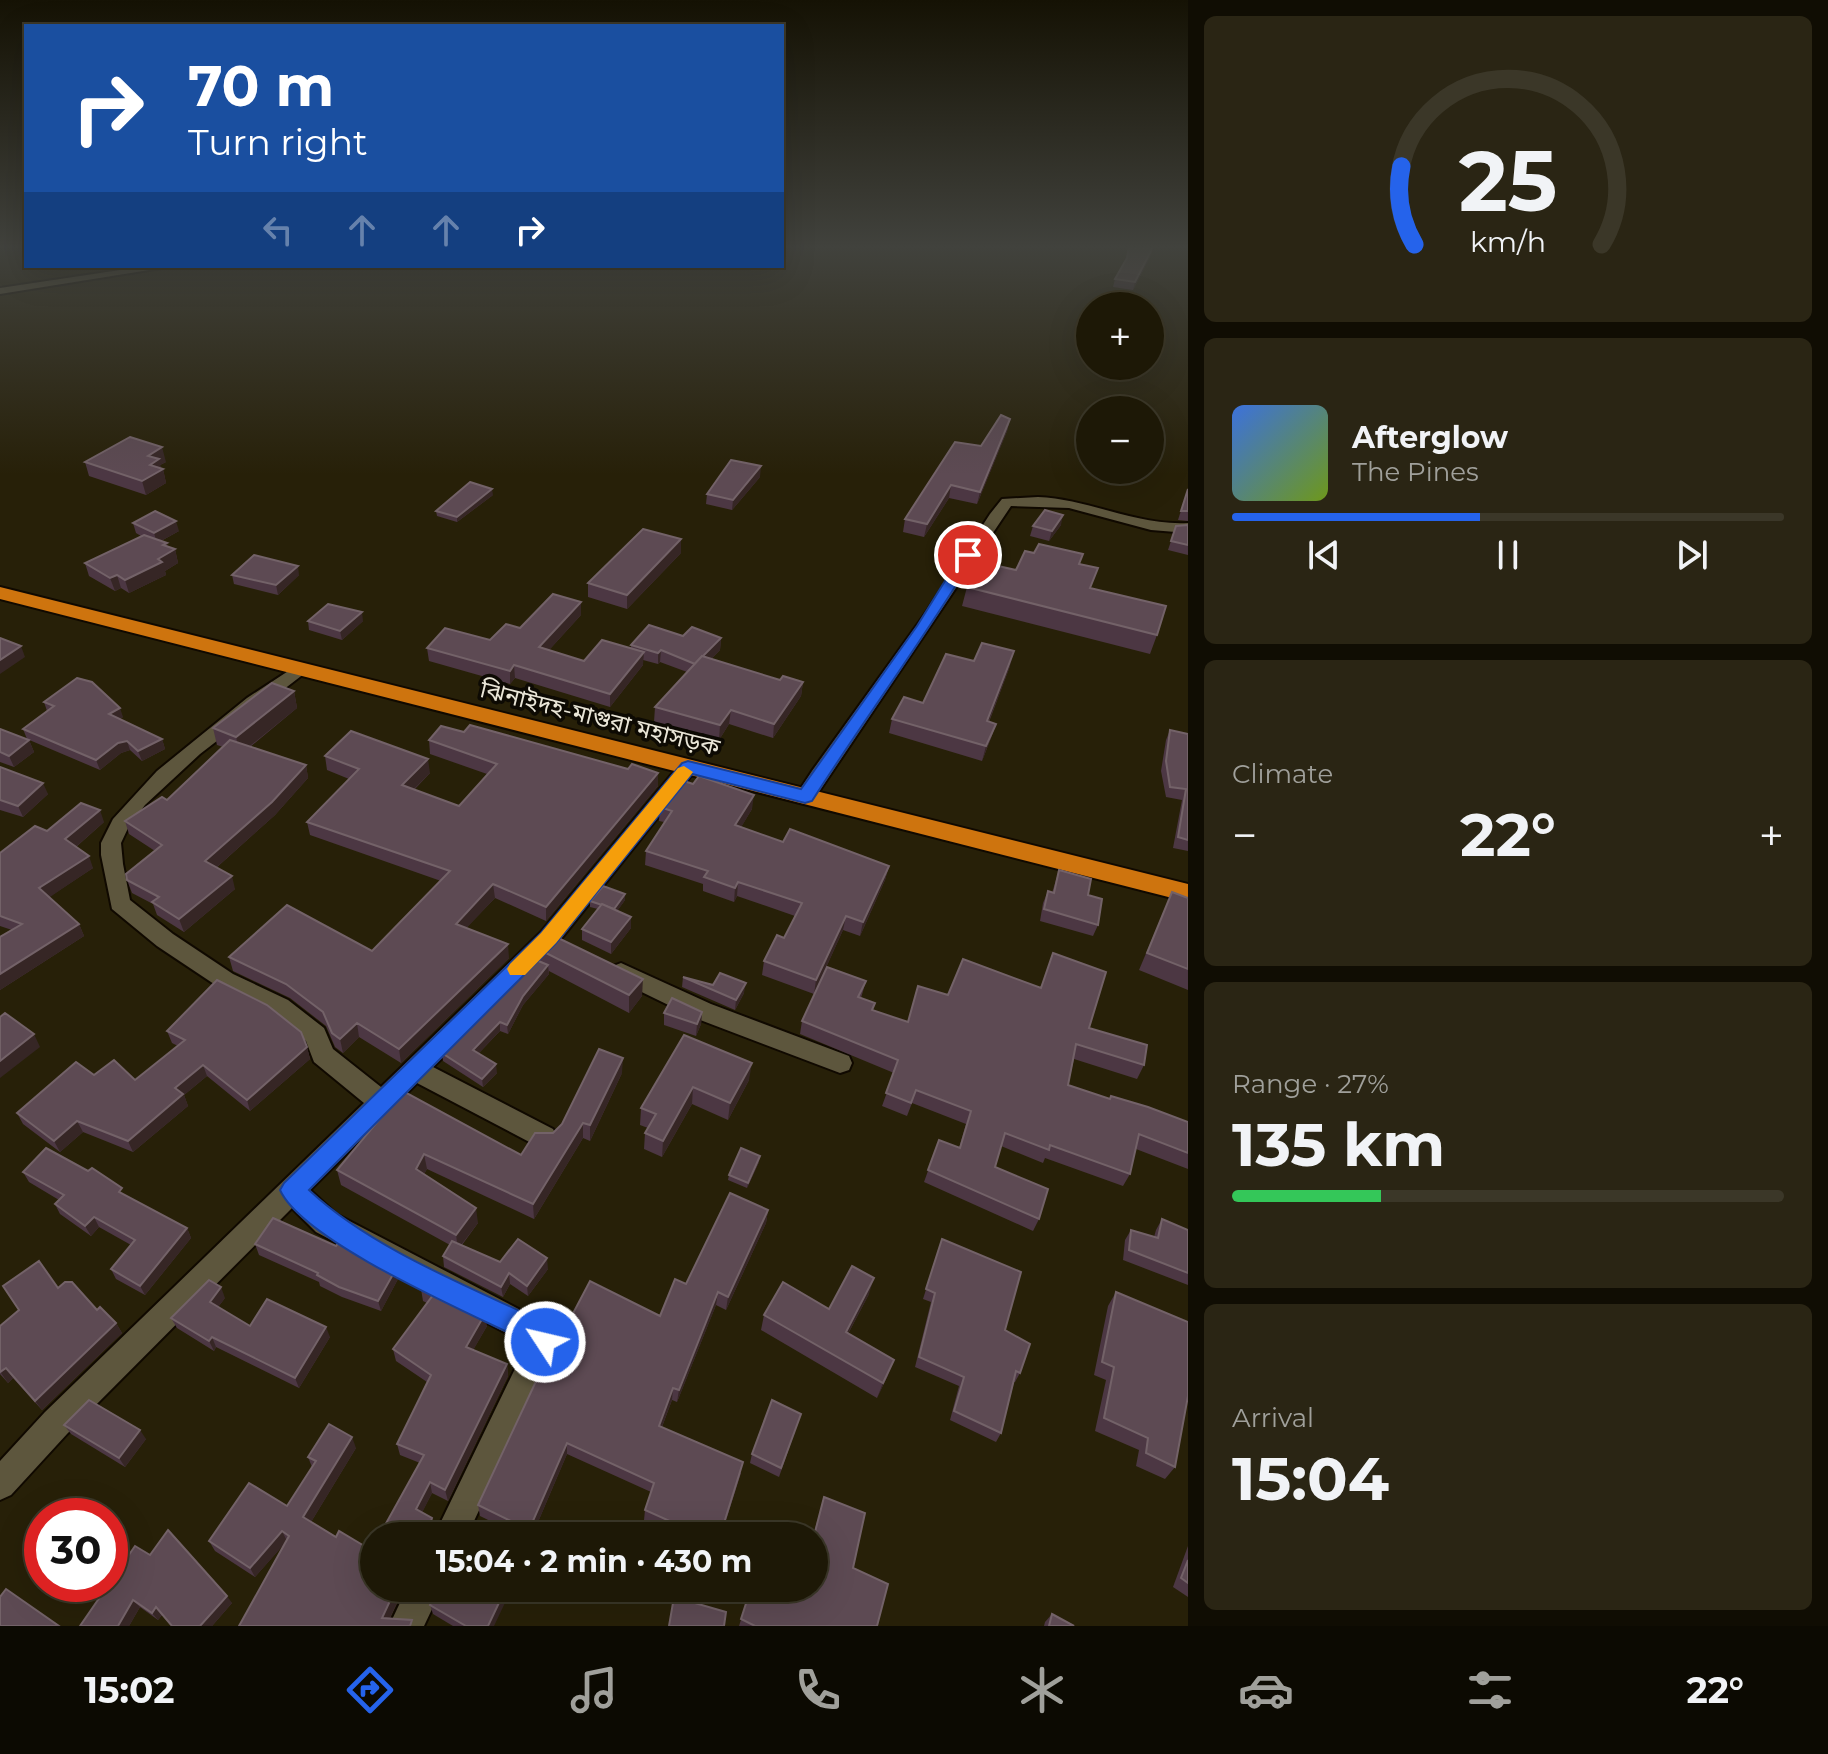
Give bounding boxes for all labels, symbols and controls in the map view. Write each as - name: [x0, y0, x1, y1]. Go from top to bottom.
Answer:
- text: 70 m: [188, 52, 334, 120]
- icon: right: [56, 56, 160, 160]
- text: Turn right: [188, 120, 368, 164]
- text: 25: [1459, 130, 1557, 232]
- icon: left: [256, 208, 300, 252]
- icon: ahead: [340, 208, 384, 252]
- icon: ahead: [424, 208, 468, 252]
- icon: right: [508, 208, 552, 252]
- text: km/h: [1470, 224, 1546, 259]
- map controls: [1076, 292, 1164, 484]
- button: +: [1076, 292, 1164, 380]
- button: −: [1076, 396, 1164, 484]
- text: Afterglow: [1352, 419, 1508, 456]
- text: The Pines: [1352, 456, 1479, 488]
- pin: [934, 521, 1002, 589]
- icon: arrive: [946, 533, 990, 577]
- icon: previous: [1302, 533, 1346, 577]
- icon: pause: [1486, 533, 1530, 577]
- icon: next: [1670, 533, 1714, 577]
- street label: ঝিনাইদহ-মাগুরা মহাসড়ক: [476, 674, 723, 762]
- text: Climate: [1232, 758, 1333, 790]
- text: 22°: [1460, 798, 1556, 871]
- text: −: [1232, 808, 1257, 862]
- text: +: [1759, 808, 1784, 862]
- text: Range · 27%: [1232, 1068, 1389, 1100]
- text: 135 km: [1232, 1108, 1445, 1181]
- position arrow: [503, 1300, 587, 1384]
- text: Arrival: [1232, 1402, 1314, 1434]
- text: 15:04: [1232, 1442, 1389, 1515]
- speed limit sign: 30: [24, 1498, 128, 1602]
- text: 15:04 · 2 min · 430 m: [436, 1543, 752, 1580]
- icon: directions: [342, 1662, 398, 1718]
- icon: music: [566, 1662, 622, 1718]
- icon: phone: [790, 1662, 846, 1718]
- icon: climate: [1014, 1662, 1070, 1718]
- icon: car: [1238, 1662, 1294, 1718]
- icon: filters: [1462, 1662, 1518, 1718]
- text: 15:02: [84, 1668, 175, 1712]
- text: 22°: [1686, 1668, 1744, 1712]

